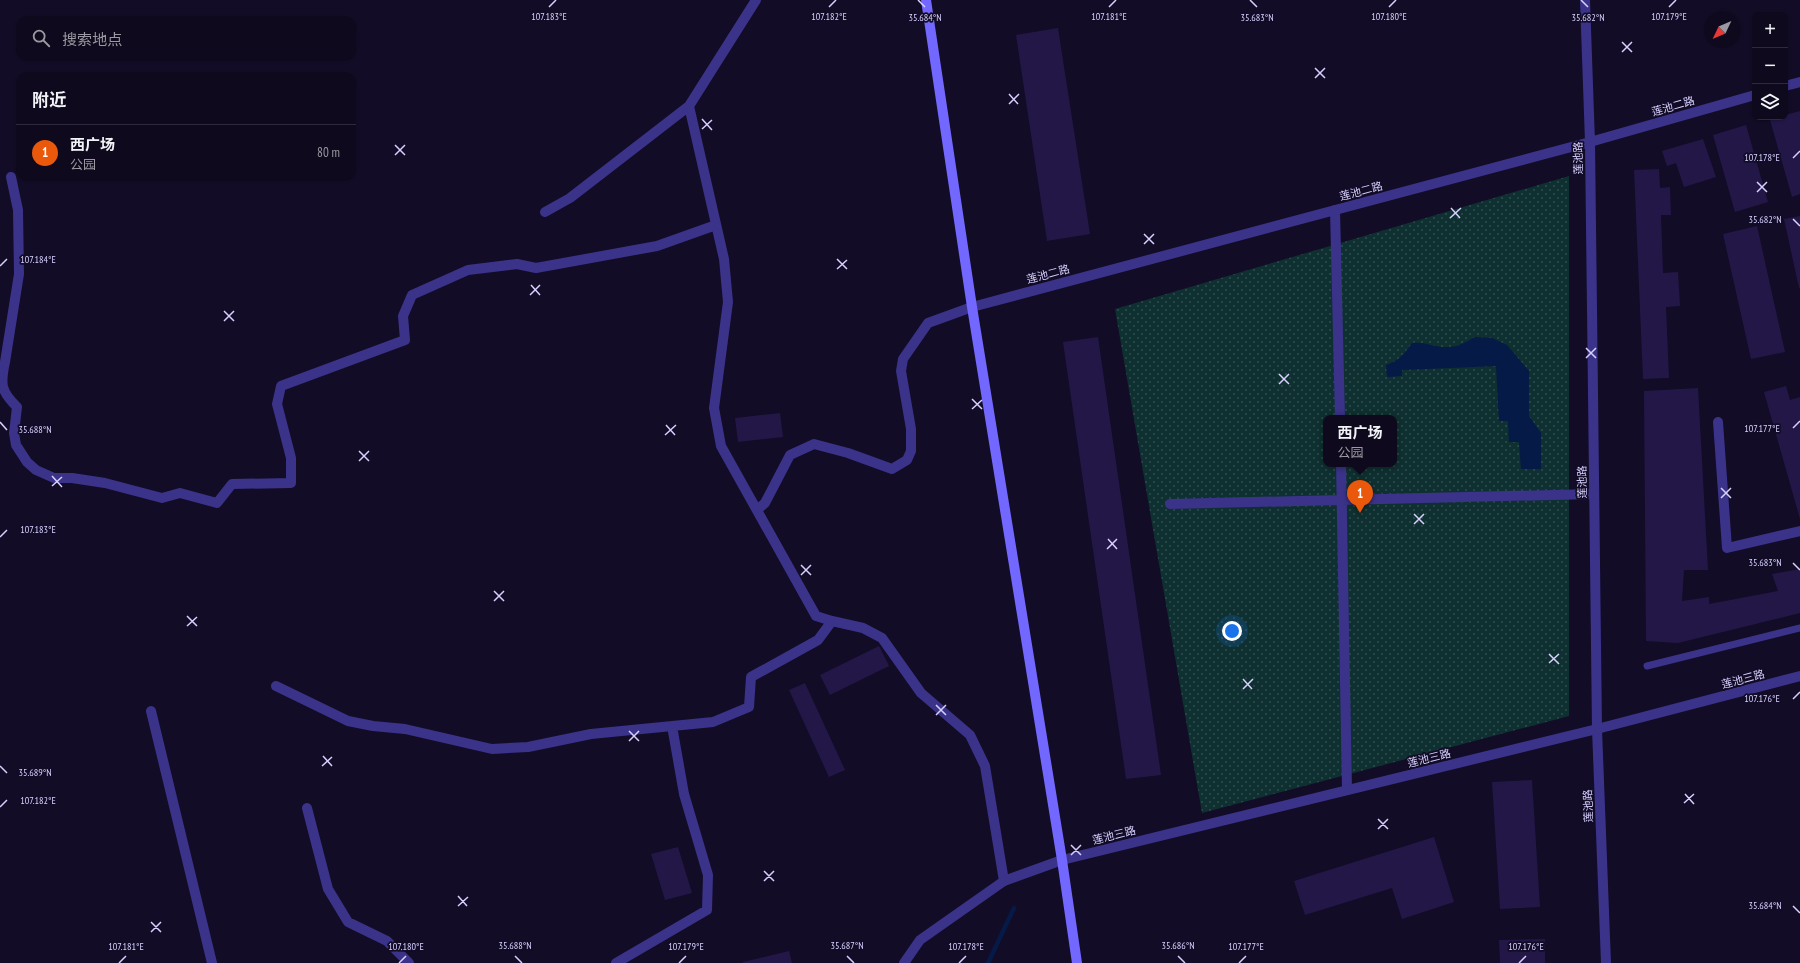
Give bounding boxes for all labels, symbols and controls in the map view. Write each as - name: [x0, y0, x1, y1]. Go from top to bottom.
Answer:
- text: 107.183°E: [531, 10, 567, 23]
- text: 107.182°E: [811, 10, 847, 23]
- text: 107.181°E: [1091, 10, 1127, 23]
- text: 107.180°E: [1371, 10, 1407, 23]
- text: 107.179°E: [1651, 10, 1687, 23]
- text: 35.684°N: [908, 11, 942, 24]
- text: 35.683°N: [1240, 11, 1274, 24]
- text: 35.682°N: [1571, 11, 1605, 24]
- north arrow: [1704, 12, 1740, 48]
- map controls: [1752, 12, 1788, 120]
- button: +: [1752, 12, 1788, 48]
- search box: [16, 16, 356, 60]
- icon: search: [30, 27, 52, 49]
- text: 搜索地点: [62, 30, 122, 49]
- button: −: [1752, 48, 1788, 84]
- button: layers: [1752, 84, 1788, 120]
- text: 附近: [32, 89, 66, 111]
- street label: 莲池二路: [1650, 93, 1696, 119]
- text: 西广场: [70, 135, 115, 154]
- street label: 莲池路: [1571, 141, 1585, 175]
- text: 1: [42, 144, 48, 161]
- text: 80 m: [317, 144, 340, 161]
- text: 107.178°E: [1744, 151, 1780, 164]
- text: 公园: [70, 156, 96, 173]
- street label: 莲池二路: [1338, 179, 1384, 203]
- text: 35.682°N: [1748, 213, 1782, 226]
- text: 107.184°E: [20, 253, 56, 266]
- street label: 莲池二路: [1025, 262, 1071, 286]
- popup: [1323, 415, 1397, 467]
- text: 107.177°E: [1744, 422, 1780, 435]
- text: 35.688°N: [18, 423, 52, 436]
- text: 西广场: [1337, 423, 1383, 442]
- text: 公园: [1337, 444, 1364, 461]
- street label: 莲池路: [1575, 465, 1589, 499]
- pin: 1: [1347, 480, 1373, 513]
- text: 107.183°E: [20, 523, 56, 536]
- text: 35.683°N: [1748, 556, 1782, 569]
- your location: [1222, 621, 1242, 641]
- street label: 莲池三路: [1720, 667, 1766, 691]
- text: 107.176°E: [1744, 692, 1780, 705]
- street label: 莲池三路: [1406, 746, 1452, 770]
- text: 35.689°N: [18, 766, 52, 779]
- street label: 莲池路: [1580, 789, 1596, 823]
- text: 107.182°E: [20, 794, 56, 807]
- street label: 莲池三路: [1091, 823, 1137, 847]
- text: 35.684°N: [1748, 899, 1782, 912]
- text: 35.688°N: [498, 939, 532, 952]
- text: 35.687°N: [830, 939, 864, 952]
- text: 35.686°N: [1161, 939, 1195, 952]
- text: 107.181°E: [108, 940, 144, 953]
- text: 107.180°E: [388, 940, 424, 953]
- text: 107.179°E: [668, 940, 704, 953]
- text: 107.178°E: [948, 940, 984, 953]
- text: 107.177°E: [1228, 940, 1264, 953]
- text: 107.176°E: [1508, 940, 1544, 953]

